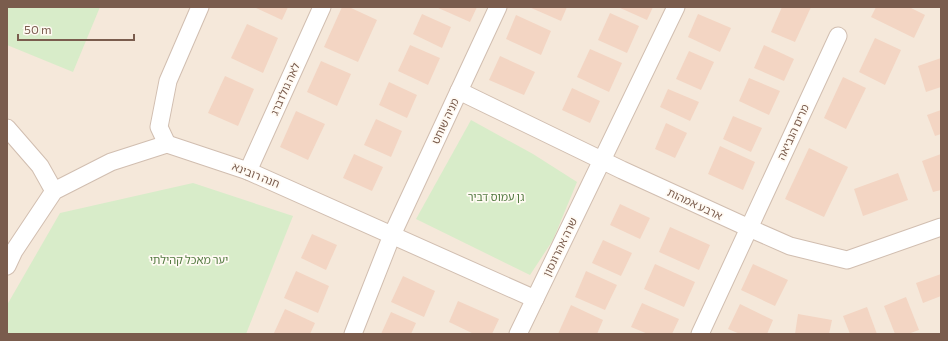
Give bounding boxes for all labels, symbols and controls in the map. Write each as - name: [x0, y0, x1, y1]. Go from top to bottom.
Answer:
- scale bar: [18, 16, 134, 42]
- text: 50 m: [24, 22, 52, 36]
- street label: לאה גולדברג: [267, 60, 302, 117]
- street label: מניה שוחט: [428, 96, 461, 146]
- street label: מרים הנביאה: [774, 102, 811, 162]
- street label: חנה רובינא: [231, 159, 282, 190]
- street label: ארבע אמהות: [666, 185, 725, 222]
- park label: גן עמוס דביר: [468, 190, 524, 203]
- street label: שרה אהרונסון: [540, 215, 579, 278]
- park label: יער מאכל קהילתי: [150, 253, 228, 266]

